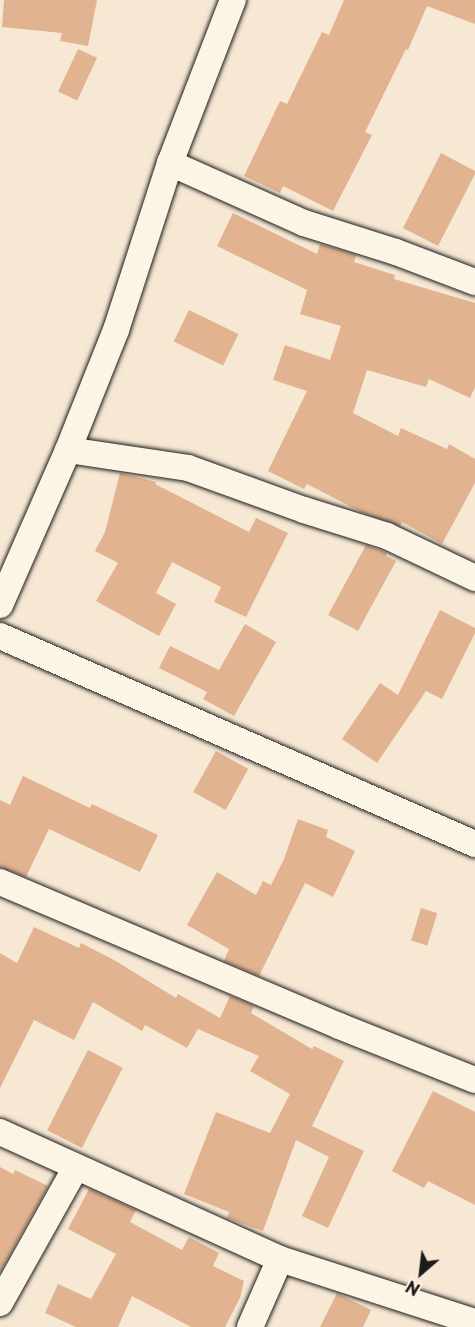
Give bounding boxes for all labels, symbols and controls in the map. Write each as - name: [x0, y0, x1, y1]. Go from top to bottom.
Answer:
- north arrow: [391, 1243, 451, 1303]
- text: N: [401, 1275, 424, 1302]

